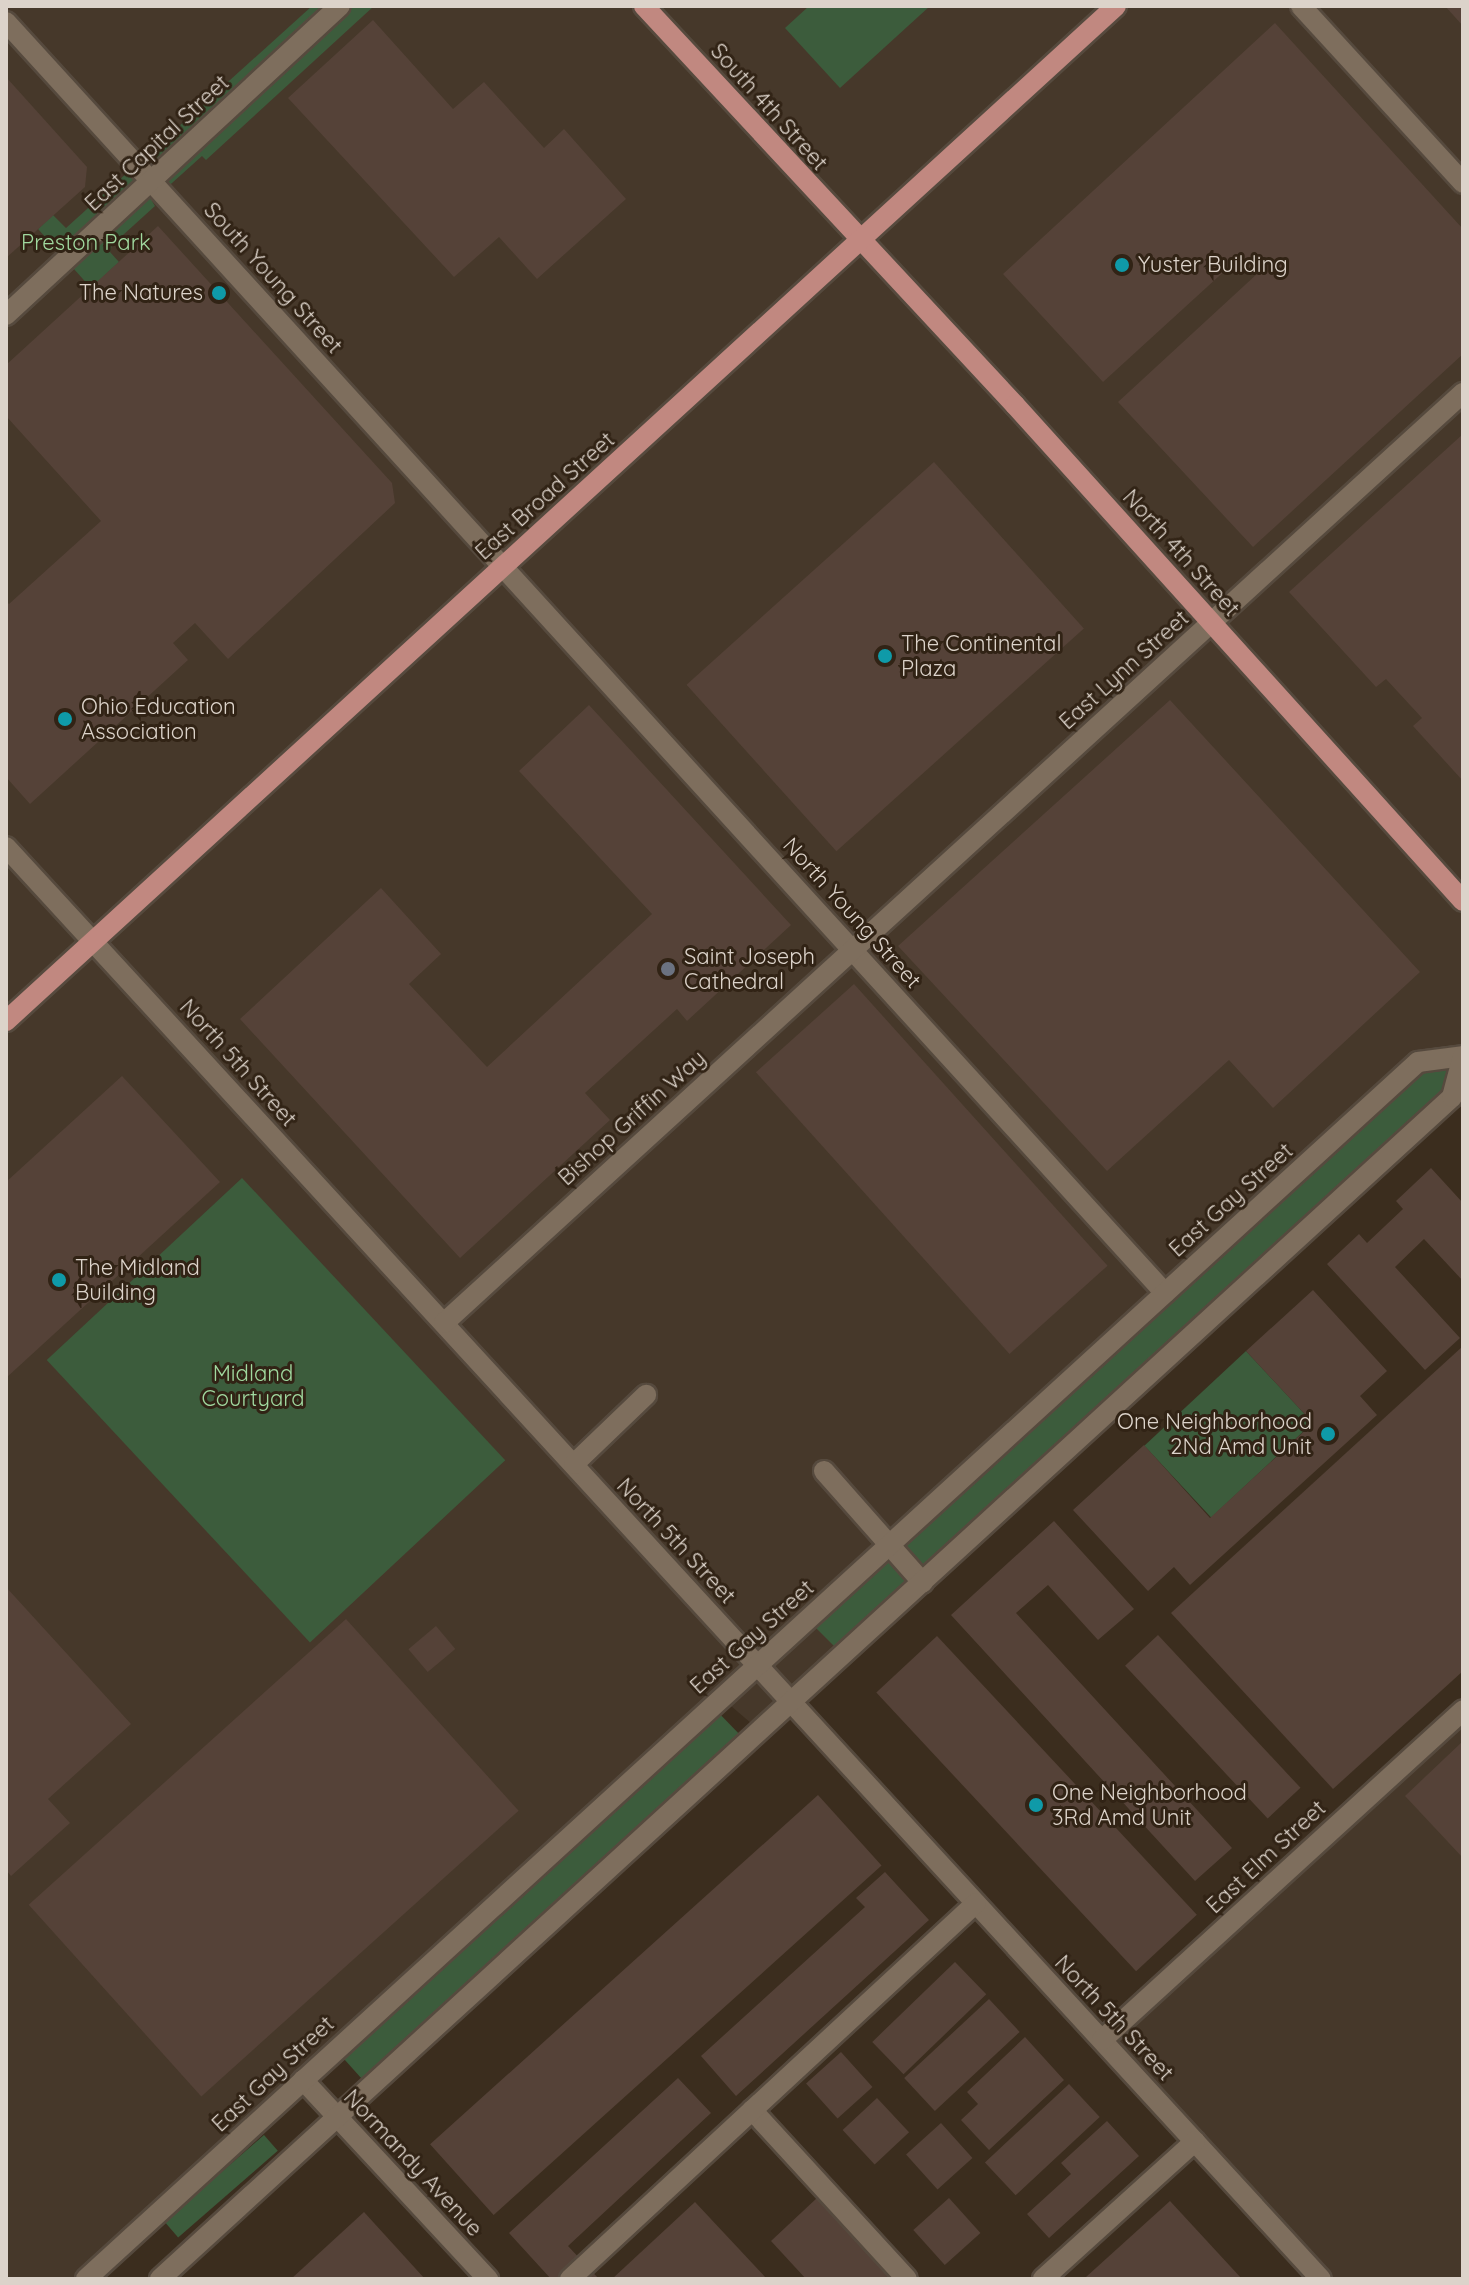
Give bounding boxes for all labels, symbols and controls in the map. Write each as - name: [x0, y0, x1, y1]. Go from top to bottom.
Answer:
- street label: South 4th Street: [705, 38, 833, 176]
- street label: East Capital Street: [79, 69, 235, 217]
- street label: South Young Street: [198, 197, 348, 359]
- park label: Preston Park: [21, 230, 151, 256]
- place label: Yuster Building: [1138, 252, 1288, 278]
- marker: Yuster Building: [1113, 256, 1131, 274]
- place label: The Natures: [79, 280, 203, 306]
- marker: The Natures: [210, 284, 228, 302]
- street label: East Broad Street: [470, 427, 620, 565]
- street label: North 4th Street: [1117, 484, 1245, 622]
- street label: East Lynn Street: [1054, 605, 1194, 735]
- place label: The Continental Plaza: [901, 630, 1061, 682]
- marker: The Continental Plaza: [876, 647, 894, 665]
- place label: Ohio Education Association: [81, 693, 236, 744]
- marker: Ohio Education Association: [56, 710, 74, 728]
- street label: North Young Street: [777, 832, 927, 994]
- place label: Saint Joseph Cathedral: [684, 943, 815, 994]
- marker: Saint Joseph Cathedral: [659, 960, 677, 978]
- street label: North 5th Street: [174, 994, 302, 1132]
- street label: Bishop Griffin Way: [553, 1045, 711, 1191]
- street label: East Gay Street: [1164, 1138, 1298, 1262]
- place label: The Midland Building: [75, 1254, 200, 1306]
- marker: The Midland Building: [50, 1271, 68, 1289]
- park label: Midland Courtyard: [201, 1360, 305, 1412]
- place label: One Neighborhood 2Nd Amd Unit: [1117, 1408, 1312, 1460]
- marker: One Neighborhood 2Nd Amd Unit: [1319, 1425, 1337, 1443]
- street label: North 5th Street: [611, 1473, 741, 1609]
- street label: East Gay Street: [685, 1575, 819, 1699]
- place label: One Neighborhood 3Rd Amd Unit: [1052, 1779, 1247, 1830]
- street label: East Elm Street: [1201, 1795, 1331, 1919]
- marker: One Neighborhood 3Rd Amd Unit: [1027, 1796, 1045, 1814]
- street label: North 5th Street: [1049, 1950, 1179, 2086]
- street label: East Gay Street: [207, 2011, 339, 2137]
- street label: Normandy Avenue: [338, 2084, 488, 2242]

